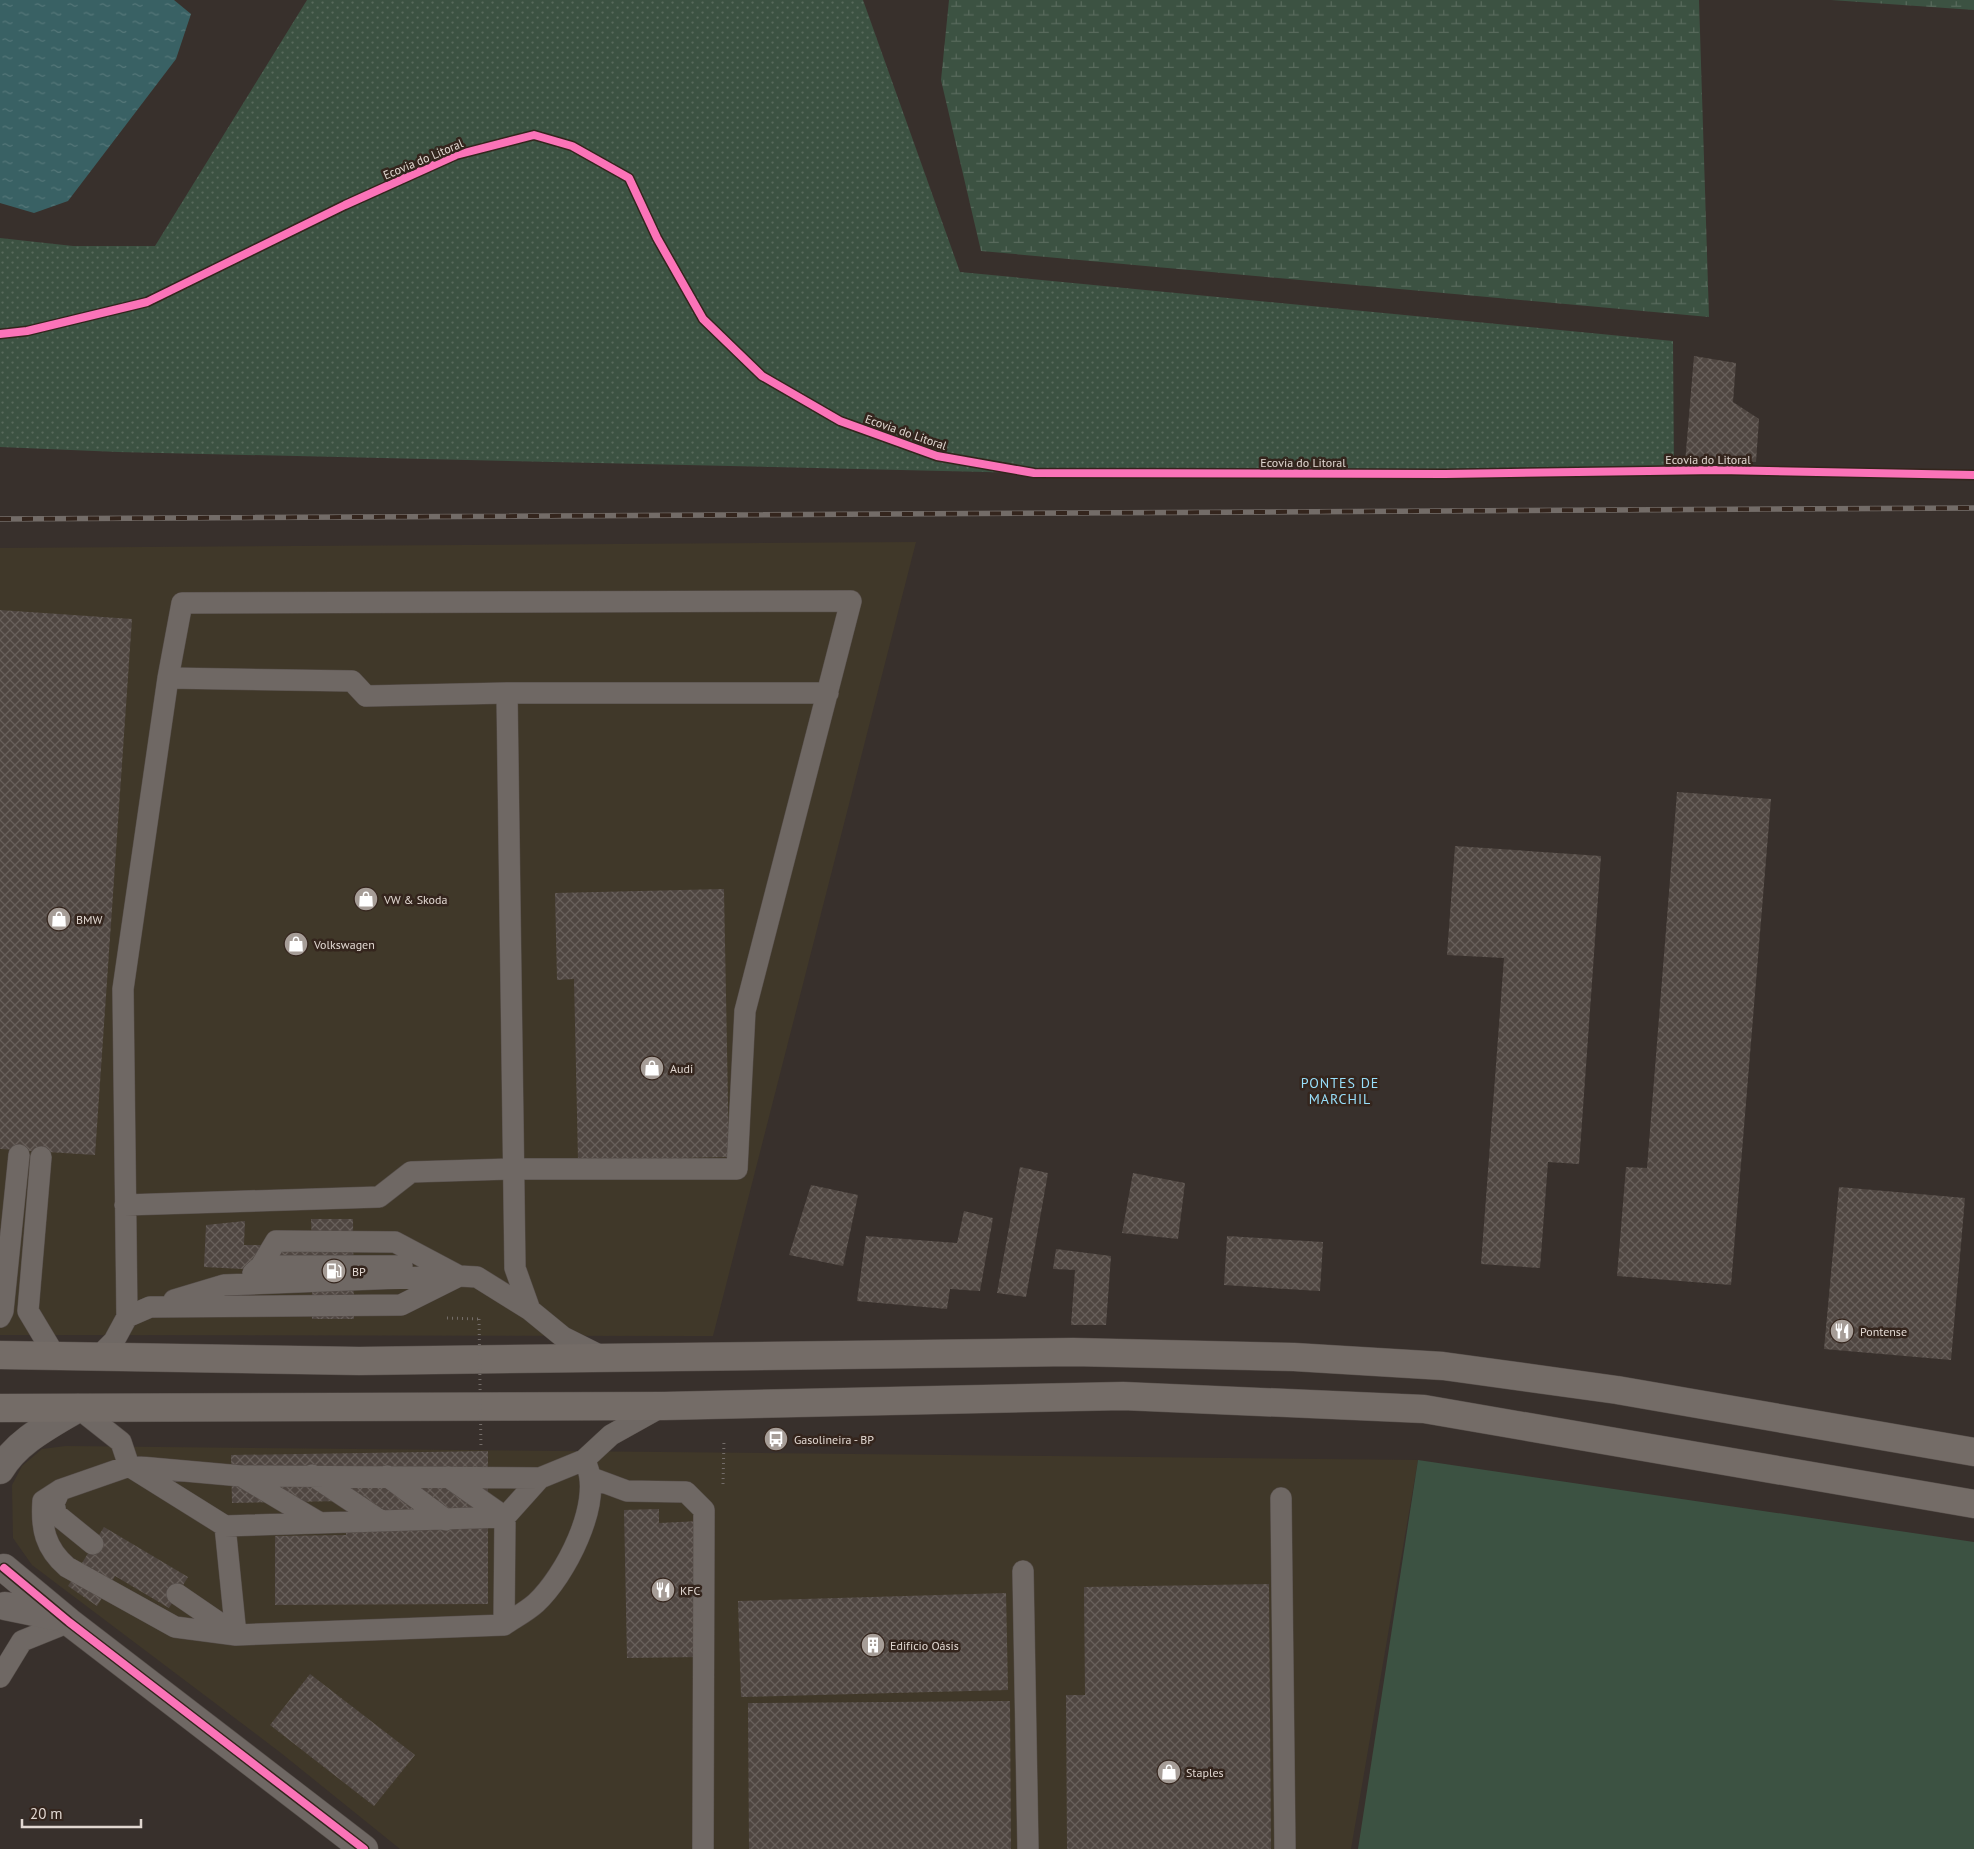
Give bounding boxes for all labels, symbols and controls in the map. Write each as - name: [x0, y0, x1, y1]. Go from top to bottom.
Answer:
- street label: Ecovia do Litoral: [381, 135, 466, 183]
- street label: Ecovia do Litoral: [863, 411, 949, 453]
- street label: Ecovia do Litoral: [1665, 452, 1751, 467]
- street label: Ecovia do Litoral: [1260, 455, 1346, 470]
- shop icon: VW & Skoda: [353, 886, 379, 912]
- place label: VW & Skoda: [383, 892, 447, 907]
- shop icon: BMW: [46, 906, 72, 932]
- place label: BMW: [76, 912, 103, 927]
- shop icon: Volkswagen: [283, 931, 309, 957]
- place label: Volkswagen: [313, 937, 375, 952]
- shop icon: Audi: [639, 1055, 665, 1081]
- place label: Audi: [670, 1061, 693, 1076]
- district label: PONTES DE MARCHIL: [1301, 1074, 1379, 1108]
- fuel station icon: BP: [321, 1258, 347, 1284]
- place label: BP: [352, 1264, 366, 1279]
- restaurant icon: Pontense: [1829, 1318, 1855, 1344]
- place label: Pontense: [1860, 1324, 1907, 1339]
- bus stop icon: Gasolineira - BP: [763, 1426, 789, 1452]
- place label: Gasolineira - BP: [794, 1432, 874, 1447]
- restaurant icon: KFC: [650, 1577, 676, 1603]
- place label: KFC: [680, 1583, 701, 1598]
- building icon: Edifício Oásis: [860, 1632, 886, 1658]
- place label: Edifício Oásis: [890, 1638, 959, 1653]
- shop icon: Staples: [1156, 1759, 1182, 1785]
- place label: Staples: [1186, 1765, 1224, 1780]
- scale bar: [22, 1796, 141, 1828]
- text: 20 m: [30, 1804, 63, 1823]

